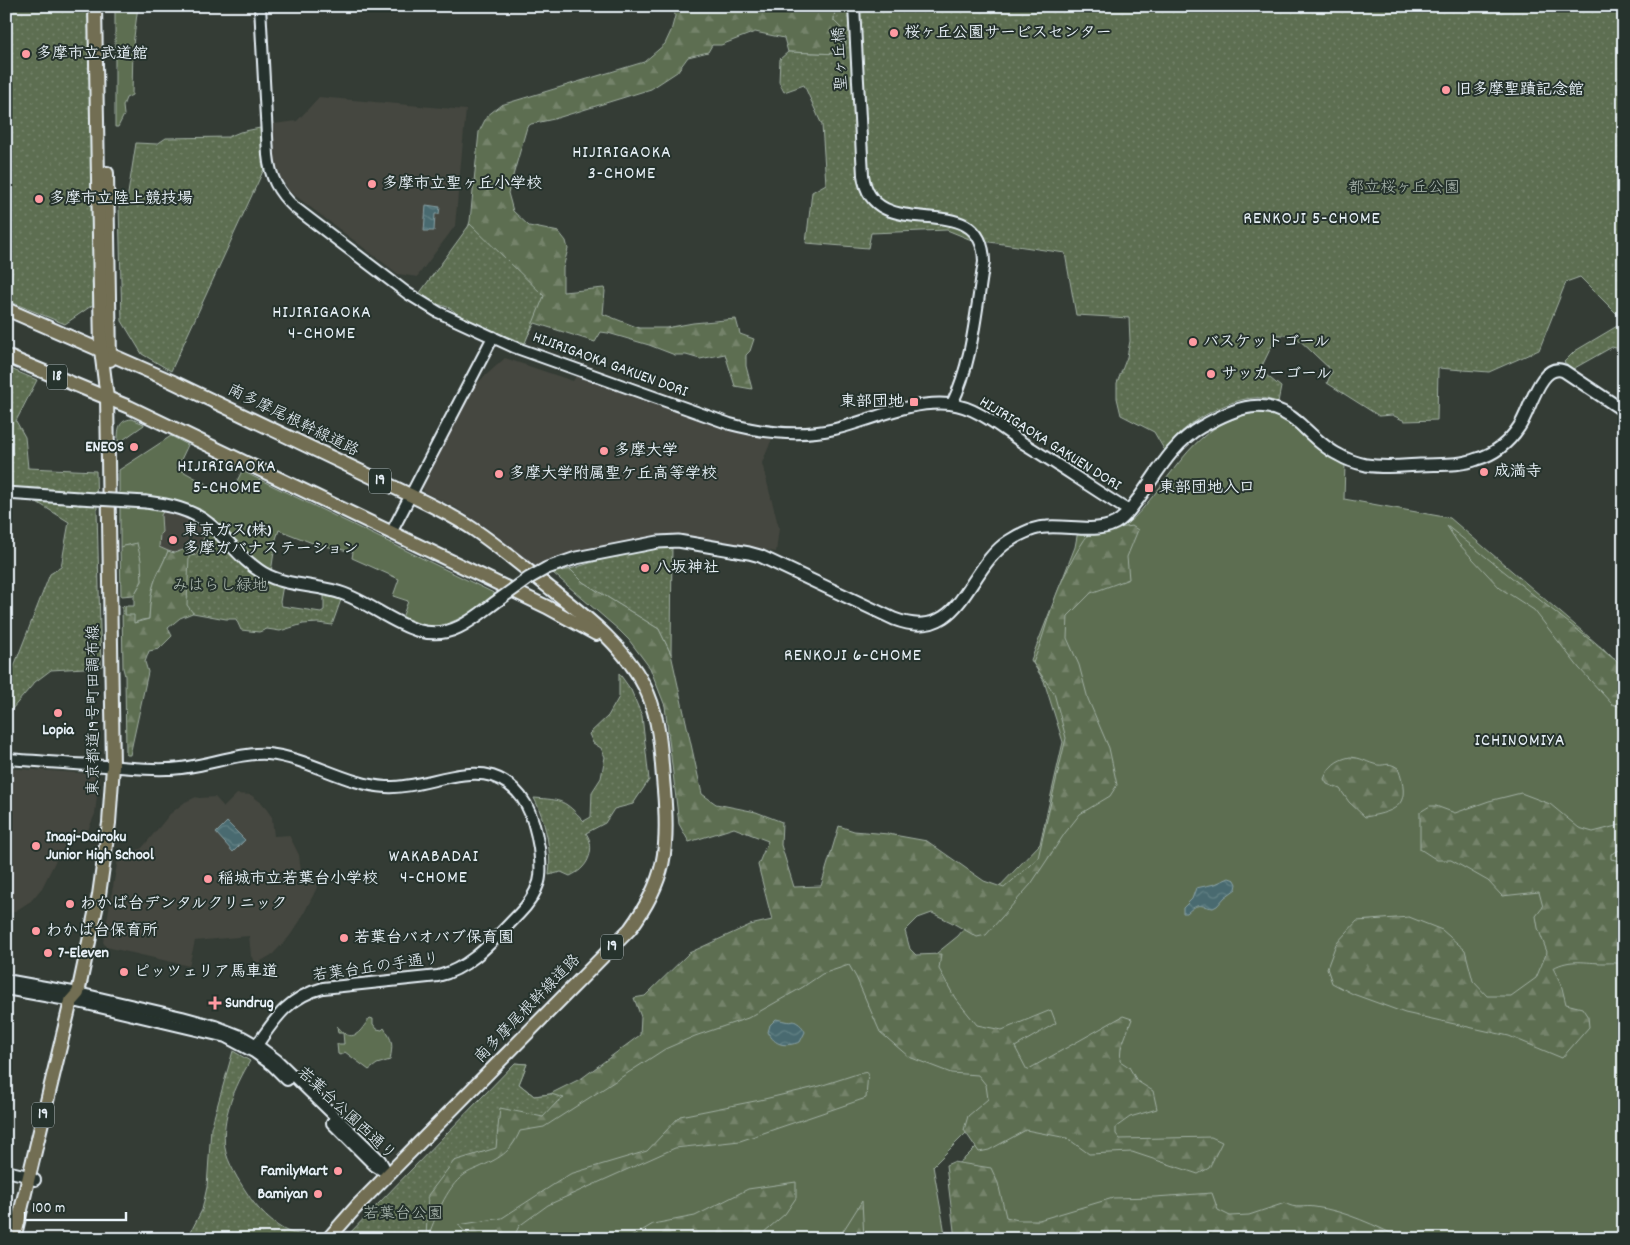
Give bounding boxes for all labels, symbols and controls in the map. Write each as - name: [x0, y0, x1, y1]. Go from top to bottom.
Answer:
- place label: 桜ヶ丘公園サービスセンター: [904, 22, 1112, 45]
- street label: 聖ヶ丘橋: [828, 26, 854, 92]
- marker: 桜ヶ丘公園サービスセンター: [888, 27, 900, 39]
- place label: 多摩市立武道館: [36, 43, 148, 66]
- marker: 多摩市立武道館: [20, 48, 32, 60]
- place label: 旧多摩聖蹟記念館: [1456, 79, 1584, 102]
- marker: 旧多摩聖蹟記念館: [1440, 84, 1452, 96]
- district label: HIJIRIGAOKA 3-CHOME: [572, 141, 672, 187]
- place label: 多摩市立聖ヶ丘小学校: [382, 173, 542, 196]
- park label: 都立桜ヶ丘公園: [1348, 177, 1460, 200]
- marker: 多摩市立聖ヶ丘小学校: [366, 178, 378, 190]
- place label: 多摩市立陸上競技場: [49, 188, 193, 211]
- marker: 多摩市立陸上競技場: [33, 193, 45, 205]
- district label: RENKOJI 5-CHOME: [1243, 207, 1381, 232]
- district label: HIJIRIGAOKA 4-CHOME: [272, 301, 372, 347]
- street label: HIJIRIGAOKA GAKUEN DORI: [529, 326, 691, 404]
- place label: バスケットゴール: [1203, 331, 1330, 354]
- marker: バスケットゴール: [1187, 336, 1199, 348]
- place label: サッカーゴール: [1221, 363, 1332, 386]
- road number: 18: [47, 364, 67, 390]
- marker: サッカーゴール: [1205, 368, 1217, 380]
- street label: 南多摩尾根幹線道路: [223, 379, 363, 463]
- place label: 東部団地: [840, 391, 904, 414]
- street label: HIJIRIGAOKA GAKUEN DORI: [975, 391, 1125, 497]
- marker: 東部団地: [908, 396, 920, 408]
- place label: ENEOS: [85, 436, 124, 459]
- place label: 多摩大学: [614, 440, 678, 463]
- marker: ENEOS: [128, 441, 140, 453]
- marker: 多摩大学: [598, 445, 610, 457]
- district label: HIJIRIGAOKA 5-CHOME: [177, 455, 277, 501]
- place label: 成満寺: [1494, 461, 1542, 484]
- place label: 多摩大学附属聖ケ丘高等学校: [509, 463, 717, 486]
- marker: 成満寺: [1478, 466, 1490, 478]
- road number: 19: [369, 468, 391, 494]
- marker: 多摩大学附属聖ケ丘高等学校: [493, 468, 505, 480]
- place label: 東部団地入口: [1159, 477, 1255, 500]
- marker: 東部団地入口: [1143, 482, 1155, 494]
- place label: 東京ガス(株) 多摩ガバナステーション: [183, 520, 359, 561]
- marker: 東京ガス(株) 多摩ガバナステーション: [167, 534, 179, 546]
- place label: 八坂神社: [655, 557, 719, 580]
- marker: 八坂神社: [639, 562, 651, 574]
- park label: みはらし緑地: [172, 575, 268, 598]
- street label: 東京都道19号町田調布線: [83, 625, 106, 795]
- district label: RENKOJI 6-CHOME: [784, 644, 922, 669]
- marker: Lopia: [52, 707, 64, 719]
- place label: Lopia: [42, 719, 75, 742]
- district label: ICHINOMIYA: [1474, 729, 1566, 754]
- place label: Inagi-Dairoku Junior High School: [46, 826, 154, 867]
- marker: Inagi-Dairoku Junior High School: [30, 840, 42, 852]
- district label: WAKABADAI 4-CHOME: [389, 845, 479, 891]
- place label: 稲城市立若葉台小学校: [218, 868, 378, 891]
- marker: 稲城市立若葉台小学校: [202, 873, 214, 885]
- place label: わかば台デンタルクリニック: [80, 893, 287, 916]
- marker: わかば台デンタルクリニック: [64, 898, 76, 910]
- place label: わかば台保育所: [46, 920, 158, 943]
- marker: わかば台保育所: [30, 925, 42, 937]
- place label: 若葉台バオバブ保育園: [354, 927, 514, 950]
- marker: 若葉台バオバブ保育園: [338, 932, 350, 944]
- road number: 19: [601, 934, 623, 960]
- place label: 7-Eleven: [58, 942, 109, 965]
- marker: 7-Eleven: [42, 947, 54, 959]
- street label: 若葉台丘の手通り: [311, 948, 441, 988]
- street label: 南多摩尾根幹線道路: [470, 949, 586, 1069]
- place label: ピッツェリア馬車道: [134, 961, 278, 984]
- marker: ピッツェリア馬車道: [118, 966, 130, 978]
- place label: Sundrug: [225, 992, 274, 1015]
- marker: Sundrug: [209, 997, 221, 1009]
- street label: 若葉台公園西通り: [291, 1062, 401, 1166]
- road number: 19: [32, 1102, 54, 1128]
- place label: FamilyMart: [260, 1160, 328, 1183]
- marker: FamilyMart: [332, 1165, 344, 1177]
- place label: Bamiyan: [258, 1183, 308, 1206]
- marker: Bamiyan: [312, 1188, 324, 1200]
- scale bar: [25, 1190, 126, 1222]
- text: 100 m: [32, 1198, 65, 1220]
- park label: 若葉台公園: [363, 1203, 443, 1226]

